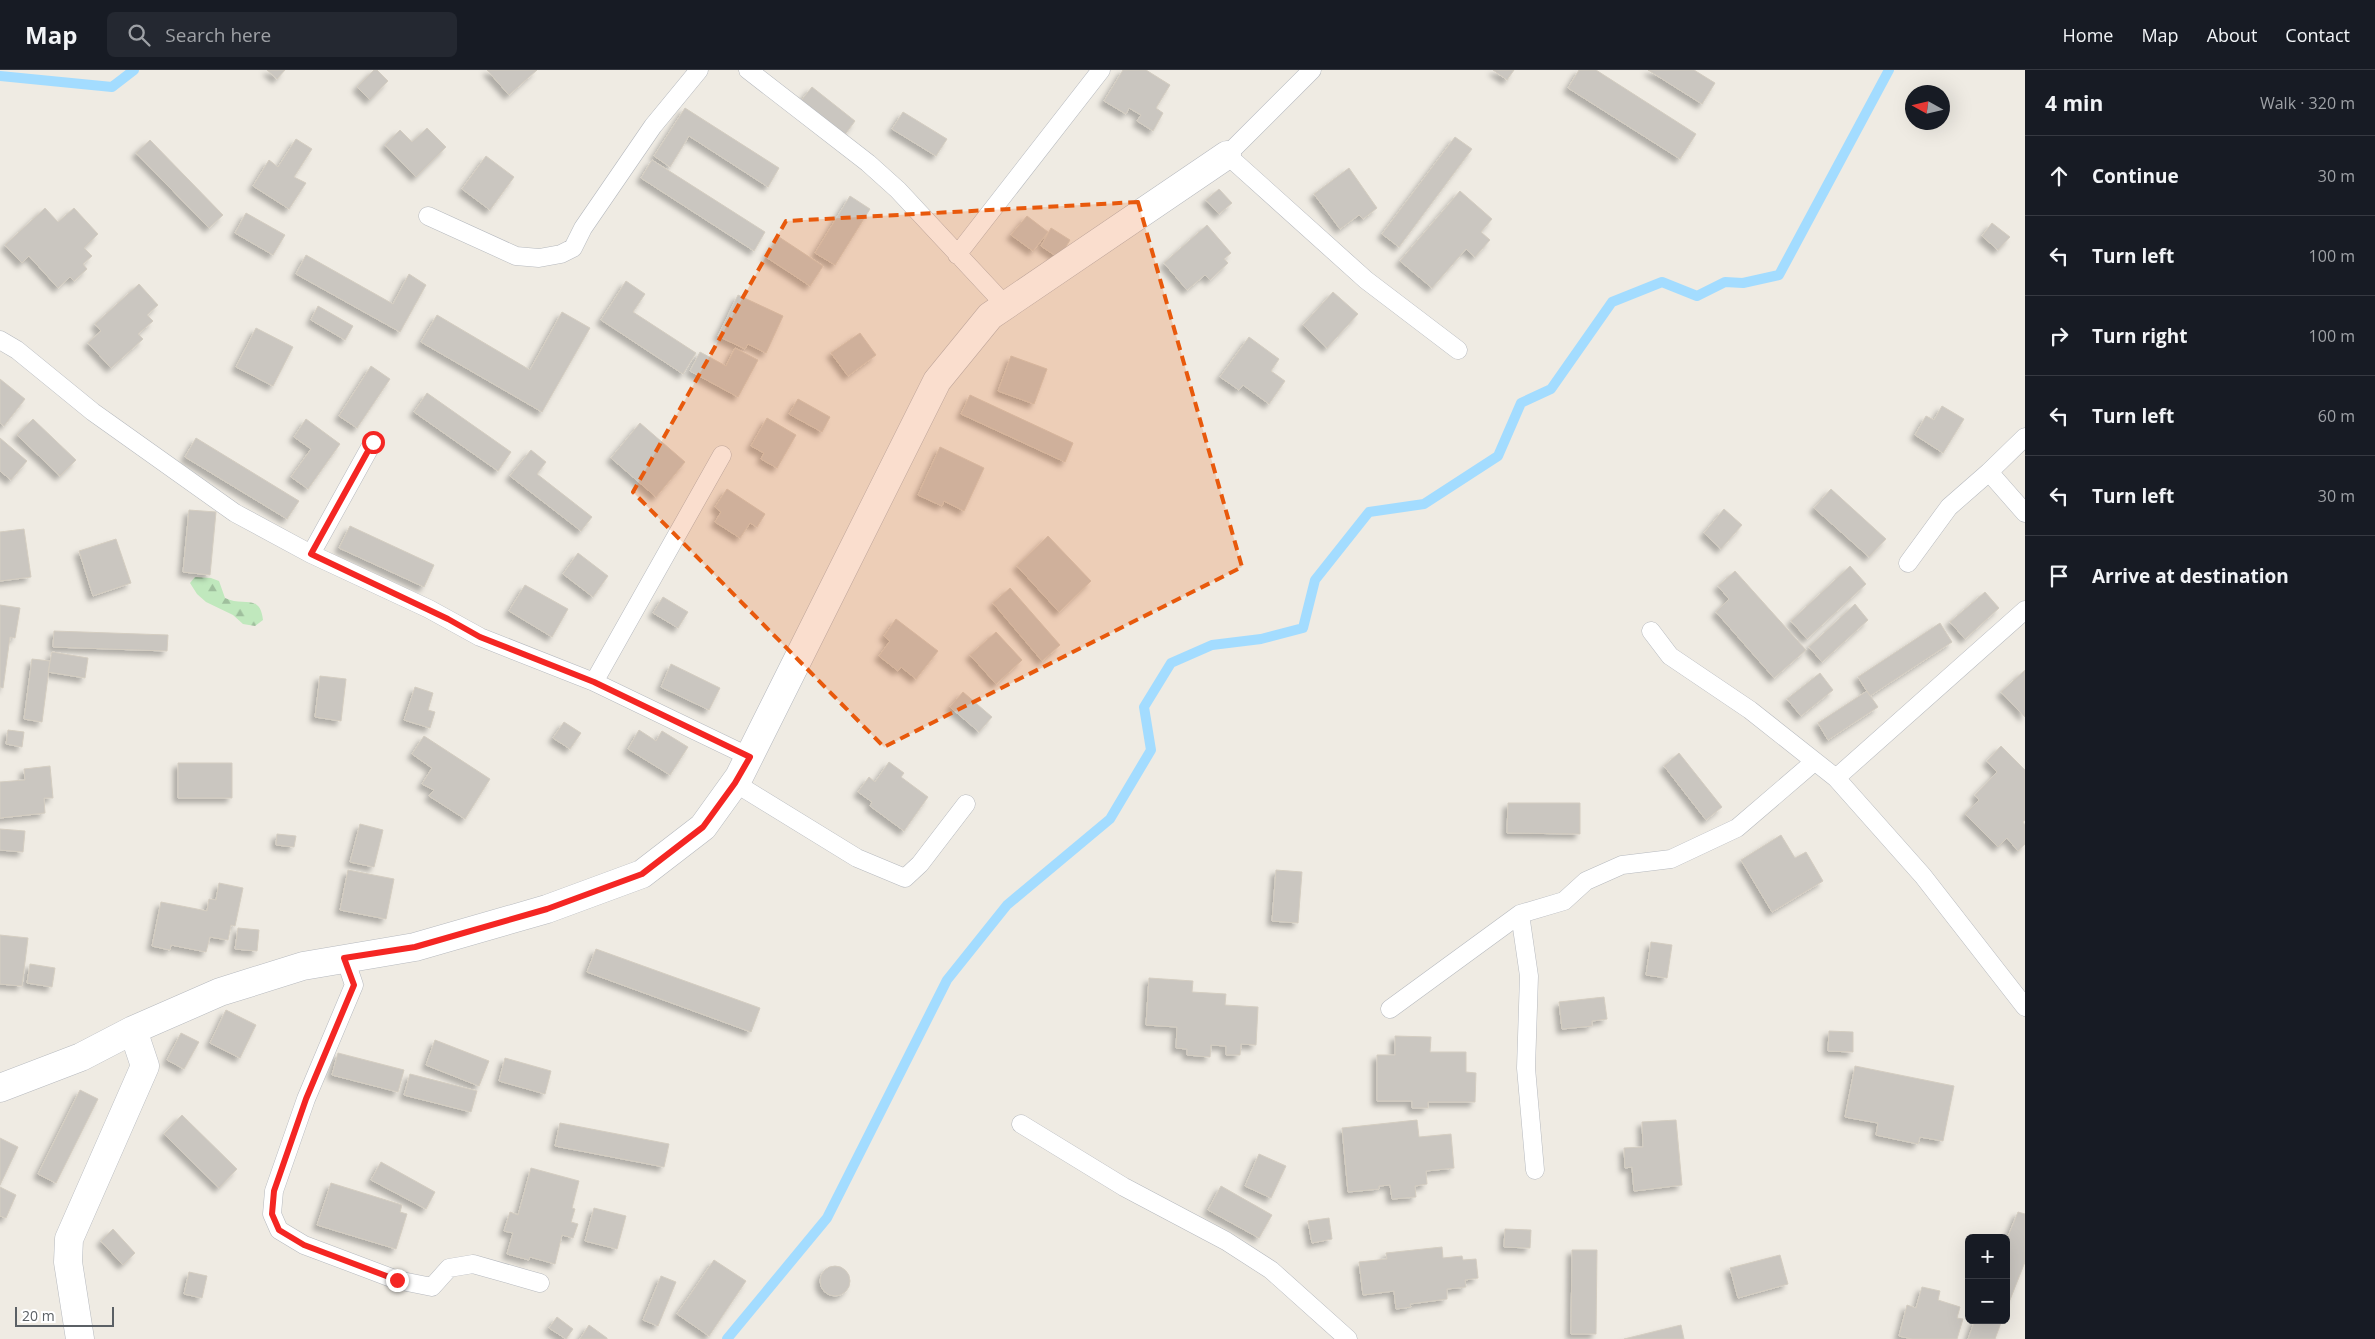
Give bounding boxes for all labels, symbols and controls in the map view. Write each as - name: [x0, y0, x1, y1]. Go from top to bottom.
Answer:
- search box: [107, 12, 457, 57]
- text: Map: [25, 18, 77, 51]
- icon: search: [125, 21, 153, 49]
- text: Search here: [165, 22, 271, 48]
- text: Home: [2063, 23, 2113, 47]
- text: Map: [2141, 23, 2179, 47]
- text: About: [2207, 23, 2257, 47]
- text: Contact: [2285, 23, 2350, 47]
- north arrow: [1905, 85, 1950, 130]
- text: 4 min: [2045, 89, 2103, 117]
- text: Walk · 320 m: [2260, 92, 2355, 114]
- icon: ahead: [2045, 162, 2073, 190]
- text: Continue: [2092, 163, 2179, 189]
- text: 30 m: [2318, 165, 2355, 187]
- icon: left: [2045, 242, 2073, 270]
- text: Turn left: [2092, 243, 2174, 269]
- text: 100 m: [2309, 245, 2355, 267]
- icon: right: [2045, 322, 2073, 350]
- text: Turn right: [2092, 323, 2187, 349]
- text: 100 m: [2309, 325, 2355, 347]
- icon: left: [2045, 402, 2073, 430]
- text: Turn left: [2092, 403, 2174, 429]
- text: 60 m: [2318, 405, 2355, 427]
- route start: [362, 431, 385, 454]
- icon: left: [2045, 482, 2073, 510]
- text: Turn left: [2092, 483, 2174, 509]
- text: 30 m: [2318, 485, 2355, 507]
- icon: arrive: [2045, 562, 2073, 590]
- text: Arrive at destination: [2092, 563, 2289, 589]
- map controls: [1965, 1234, 2010, 1324]
- button: +: [1965, 1234, 2010, 1279]
- route end: [386, 1269, 409, 1292]
- button: −: [1965, 1279, 2010, 1324]
- scale bar: [15, 1304, 114, 1327]
- text: 20 m: [22, 1306, 55, 1325]

